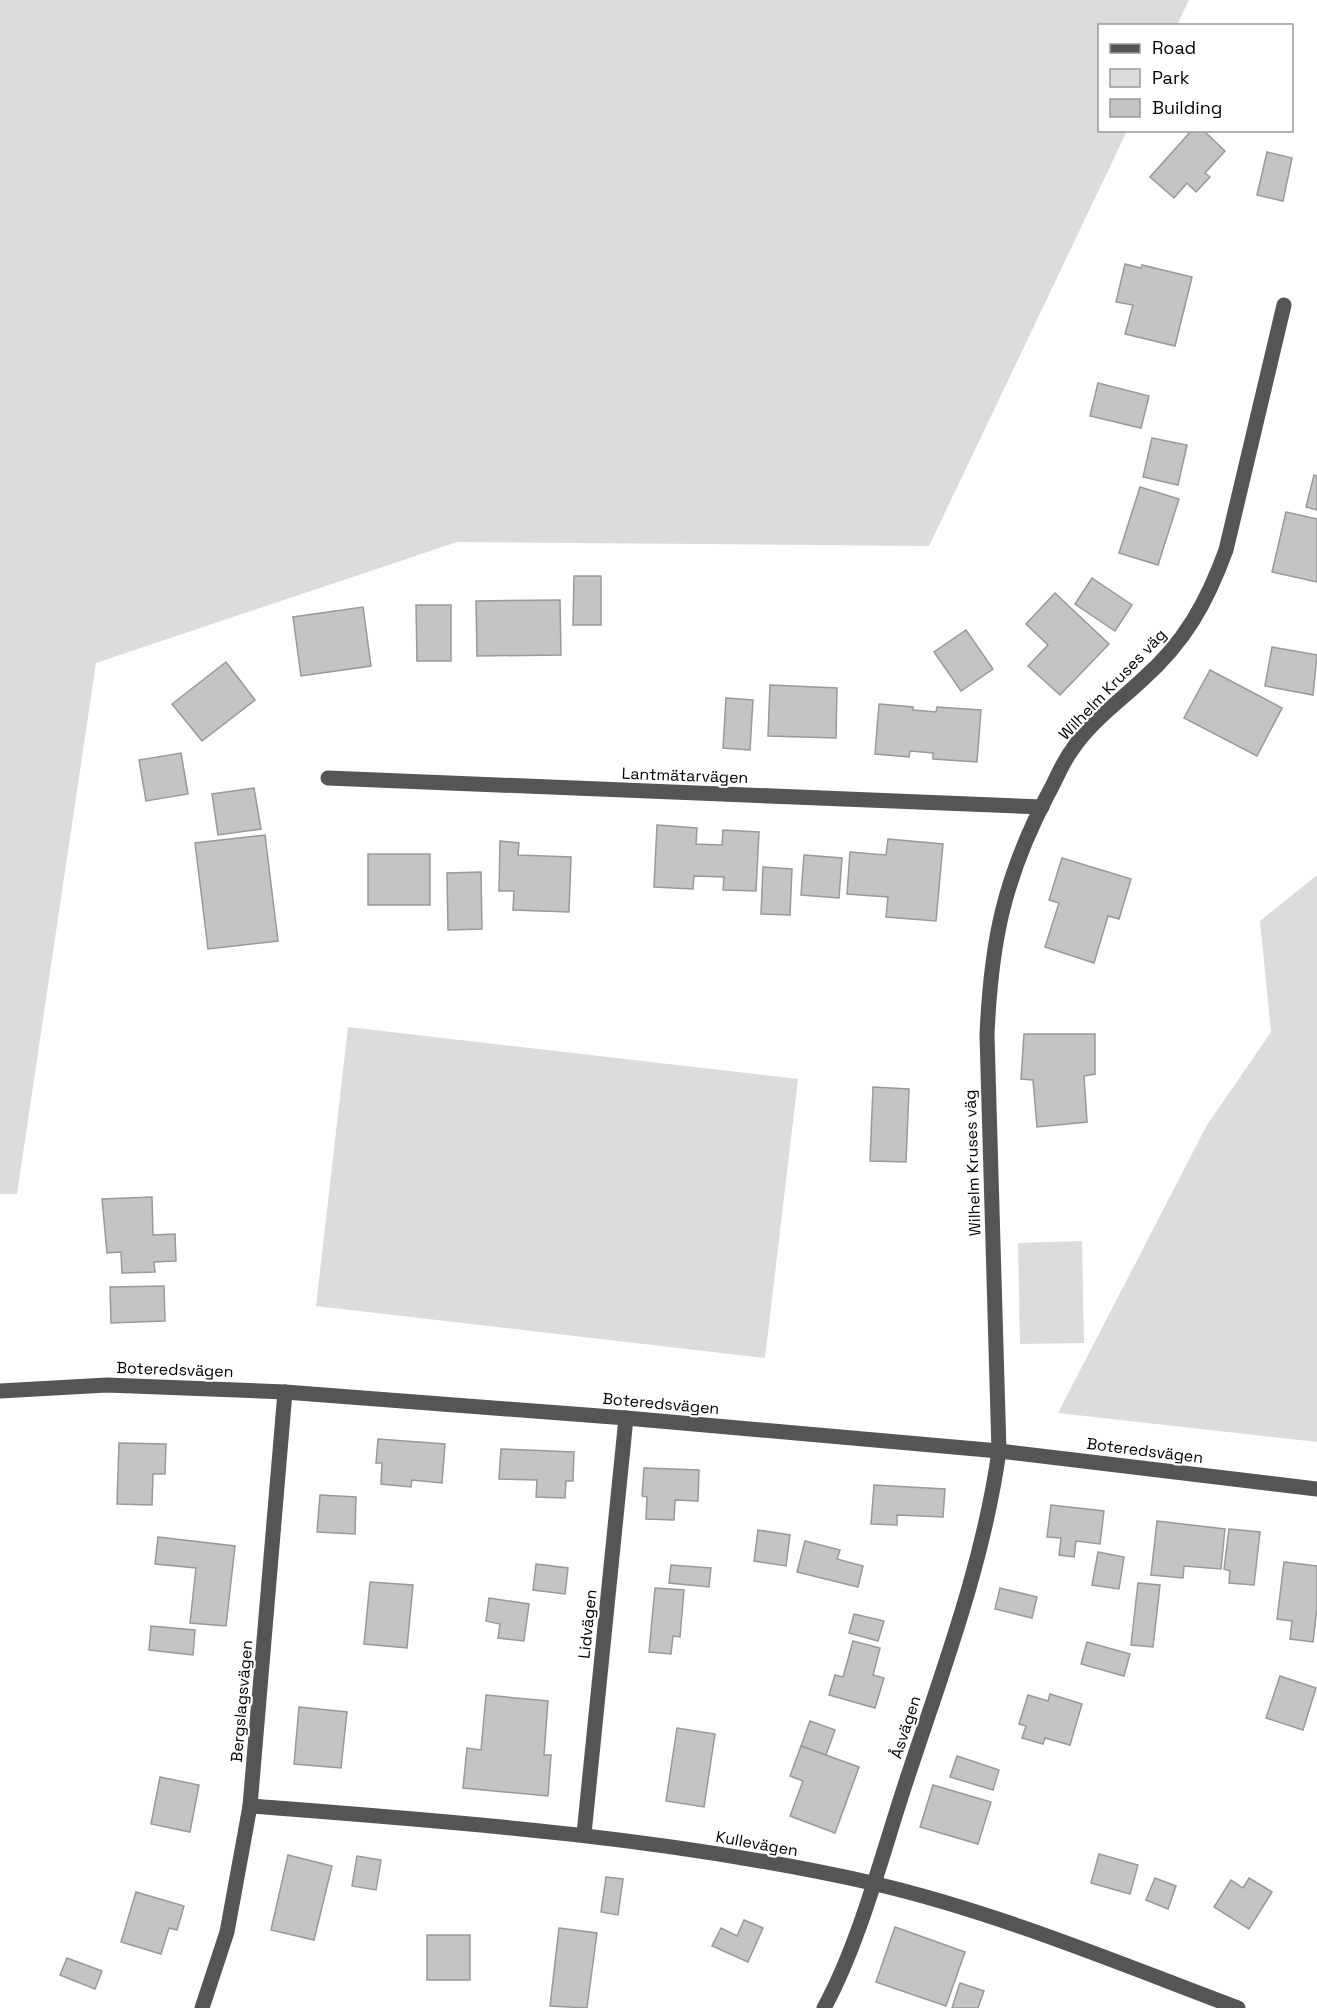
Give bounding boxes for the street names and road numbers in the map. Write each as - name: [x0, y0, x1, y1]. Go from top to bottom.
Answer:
- street label: Wilhelm Kruses väg: [1054, 624, 1171, 744]
- street label: Lantmätarvägen: [621, 763, 749, 788]
- street label: Wilhelm Kruses väg: [959, 1089, 986, 1237]
- street label: Boteredsvägen: [116, 1357, 234, 1382]
- street label: Boteredsvägen: [602, 1388, 720, 1419]
- street label: Boteredsvägen: [1085, 1433, 1204, 1468]
- street label: Lidvägen: [573, 1588, 602, 1660]
- street label: Bergslagsvägen: [226, 1639, 257, 1763]
- street label: Åsvägen: [885, 1693, 926, 1761]
- street label: Kullevägen: [714, 1826, 800, 1861]

